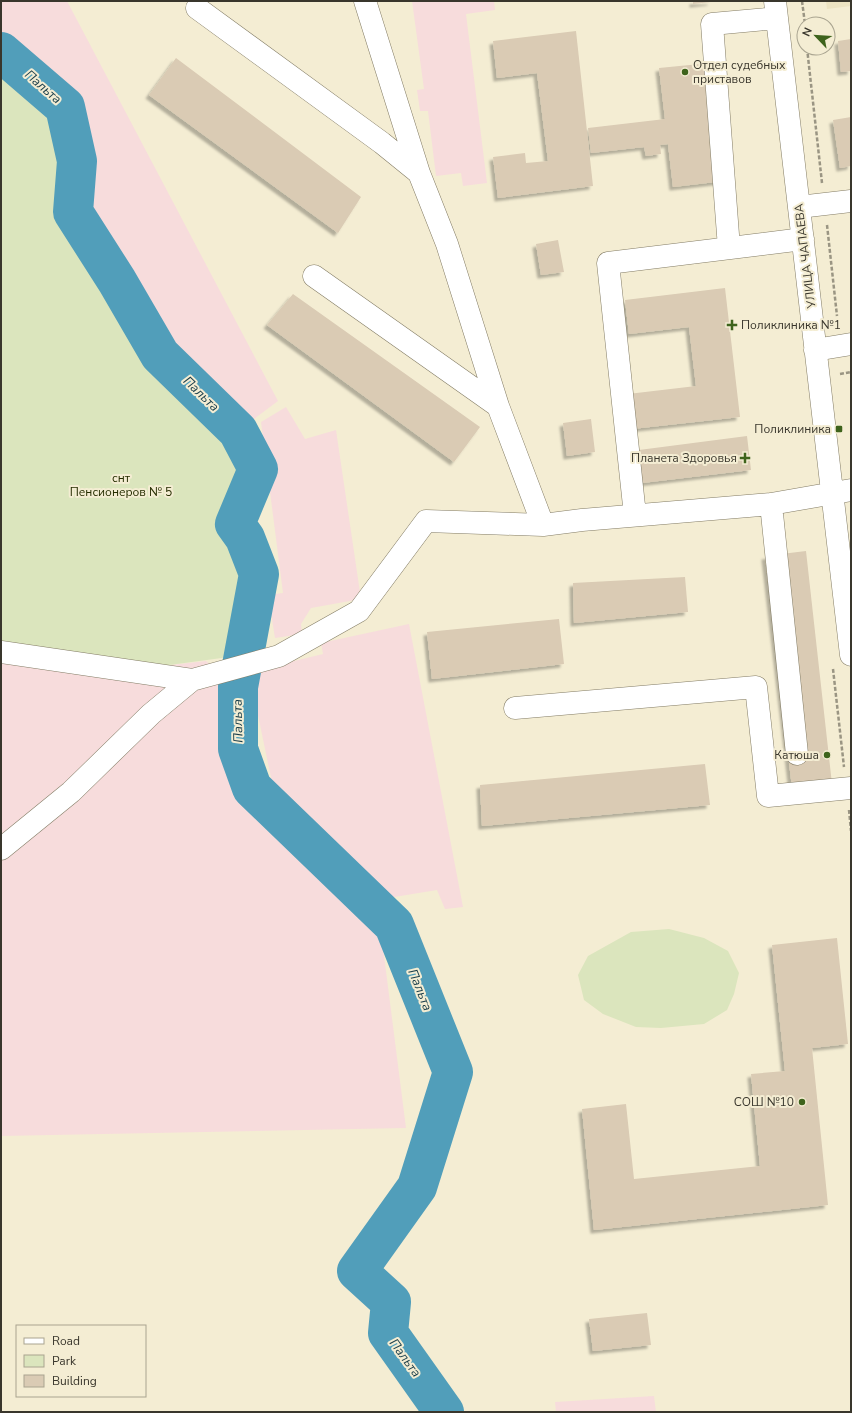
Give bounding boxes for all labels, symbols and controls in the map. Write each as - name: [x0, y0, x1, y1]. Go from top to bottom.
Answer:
- north arrow: [796, 16, 836, 56]
- text: N: [799, 25, 816, 39]
- place label: Отдел судебных приставов: [693, 57, 786, 87]
- water label: Пальта: [21, 66, 65, 108]
- marker: Отдел судебных приставов: [680, 67, 690, 77]
- street label: УЛИЦА ЧАПАЕВА: [791, 203, 819, 310]
- place label: Поликлиника №1: [741, 317, 841, 333]
- marker: Поликлиника №1: [726, 319, 738, 331]
- water label: Пальта: [179, 372, 223, 416]
- place label: Поликлиника: [754, 421, 831, 437]
- marker: Поликлиника: [834, 424, 844, 434]
- place label: Планета Здоровья: [631, 450, 737, 466]
- marker: Планета Здоровья: [740, 453, 750, 463]
- park label: снт Пенсионеров № 5: [70, 470, 172, 500]
- water label: Пальта: [229, 699, 247, 743]
- place label: Катюша: [774, 747, 819, 763]
- marker: Катюша: [822, 750, 832, 760]
- water label: Пальта: [403, 966, 437, 1014]
- place label: СОШ №10: [734, 1094, 794, 1110]
- marker: СОШ №10: [797, 1097, 807, 1107]
- legend: [16, 1325, 146, 1397]
- text: Road: [52, 1333, 80, 1349]
- water label: Пальта: [385, 1335, 425, 1381]
- text: Park: [52, 1353, 77, 1369]
- text: Building: [52, 1373, 97, 1389]

